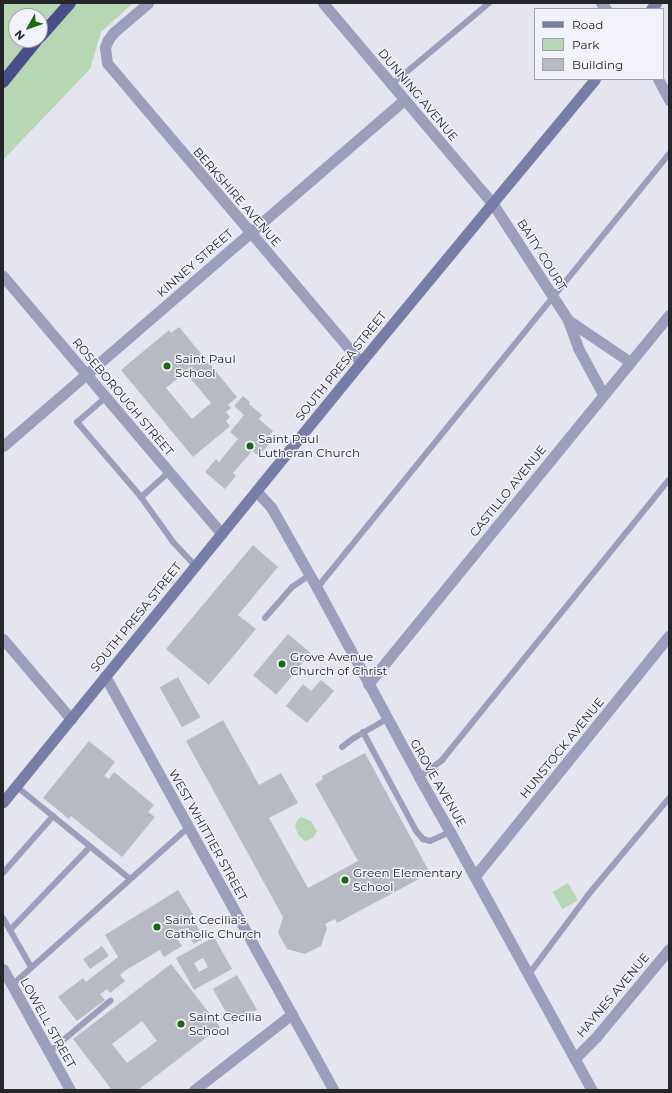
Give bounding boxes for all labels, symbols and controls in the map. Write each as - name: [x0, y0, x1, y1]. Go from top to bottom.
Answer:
- north arrow: [8, 8, 48, 48]
- legend: [534, 8, 664, 80]
- text: Road: [572, 17, 603, 32]
- text: N: [11, 27, 28, 43]
- text: Park: [572, 37, 599, 52]
- street label: DUNNING AVENUE: [375, 46, 461, 144]
- text: Building: [572, 57, 623, 72]
- street label: BERKSHIRE AVENUE: [190, 145, 284, 249]
- street label: BAITY COURT: [514, 216, 570, 294]
- street label: KINNEY STREET: [154, 226, 236, 300]
- street label: SOUTH PRESA STREET: [292, 308, 390, 424]
- street label: ROSEBOROUGH STREET: [69, 335, 177, 459]
- place label: Saint Paul School: [175, 352, 236, 380]
- marker: Saint Paul School: [162, 361, 172, 371]
- place label: Saint Paul Lutheran Church: [258, 432, 360, 460]
- marker: Saint Paul Lutheran Church: [245, 441, 255, 451]
- street label: CASTILLO AVENUE: [467, 442, 549, 540]
- street label: SOUTH PRESA STREET: [87, 559, 185, 675]
- place label: Grove Avenue Church of Christ: [290, 650, 387, 678]
- marker: Grove Avenue Church of Christ: [277, 659, 287, 669]
- street label: HUNSTOCK AVENUE: [517, 695, 607, 801]
- street label: GROVE AVENUE: [407, 737, 469, 829]
- street label: WEST WHITTIER STREET: [166, 767, 250, 903]
- place label: Green Elementary School: [353, 866, 462, 894]
- marker: Green Elementary School: [340, 875, 350, 885]
- place label: Saint Cecilia's Catholic Church: [165, 913, 261, 941]
- marker: Saint Cecilia's Catholic Church: [152, 922, 162, 932]
- street label: HAYNES AVENUE: [574, 950, 652, 1040]
- street label: LOWELL STREET: [17, 975, 79, 1071]
- place label: Saint Cecilia School: [189, 1010, 262, 1038]
- marker: Saint Cecilia School: [176, 1019, 186, 1029]

